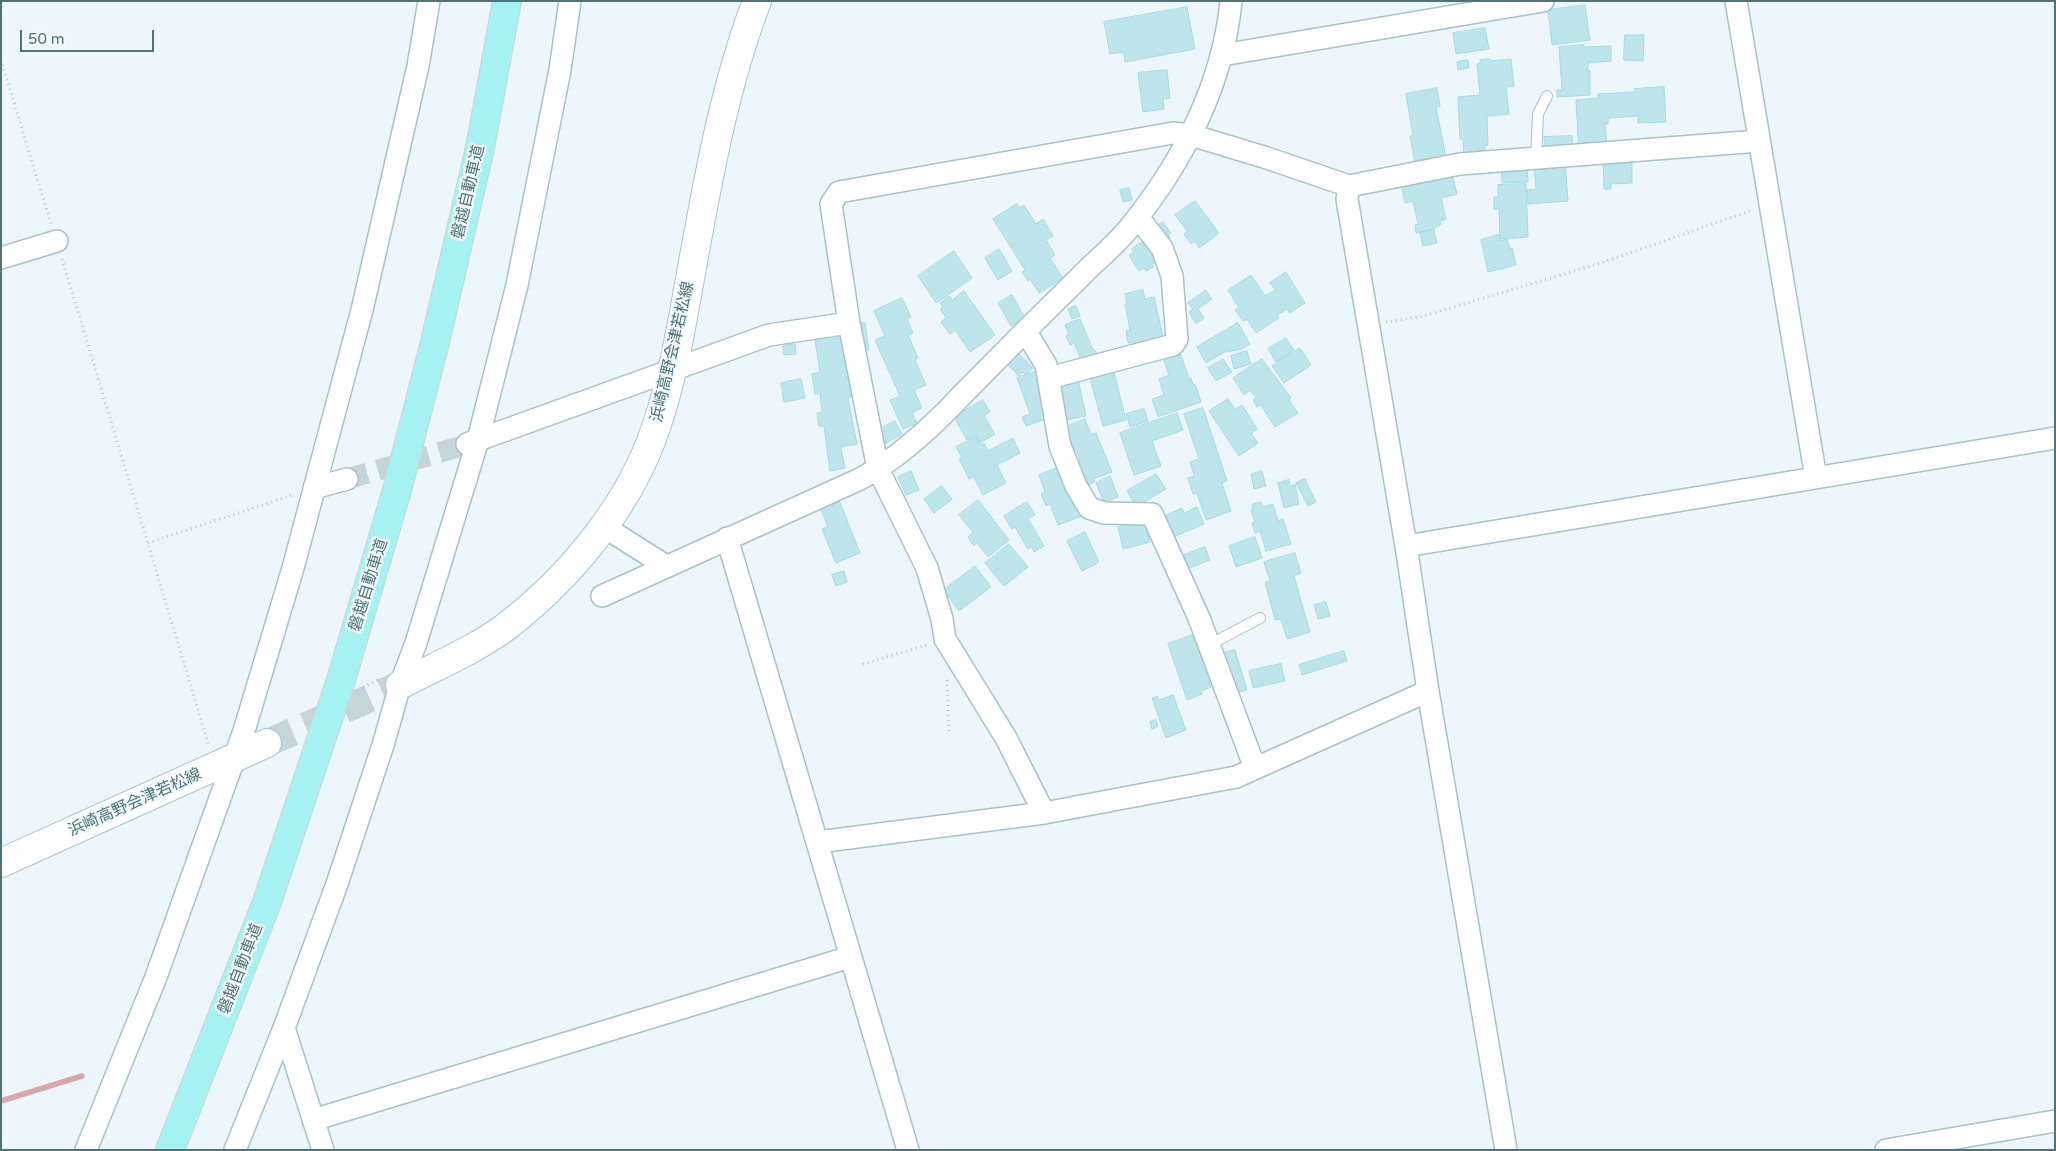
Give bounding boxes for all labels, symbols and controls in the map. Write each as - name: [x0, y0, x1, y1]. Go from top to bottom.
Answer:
- scale bar: [22, 20, 156, 52]
- text: 50 m: [28, 30, 65, 48]
- street label: 磐越自動車道: [449, 143, 489, 241]
- street label: 浜崎高野会津若松線: [647, 280, 699, 424]
- street label: 磐越自動車道: [346, 536, 392, 634]
- street label: 浜崎高野会津若松線: [65, 765, 205, 841]
- street label: 磐越自動車道: [215, 921, 267, 1017]

